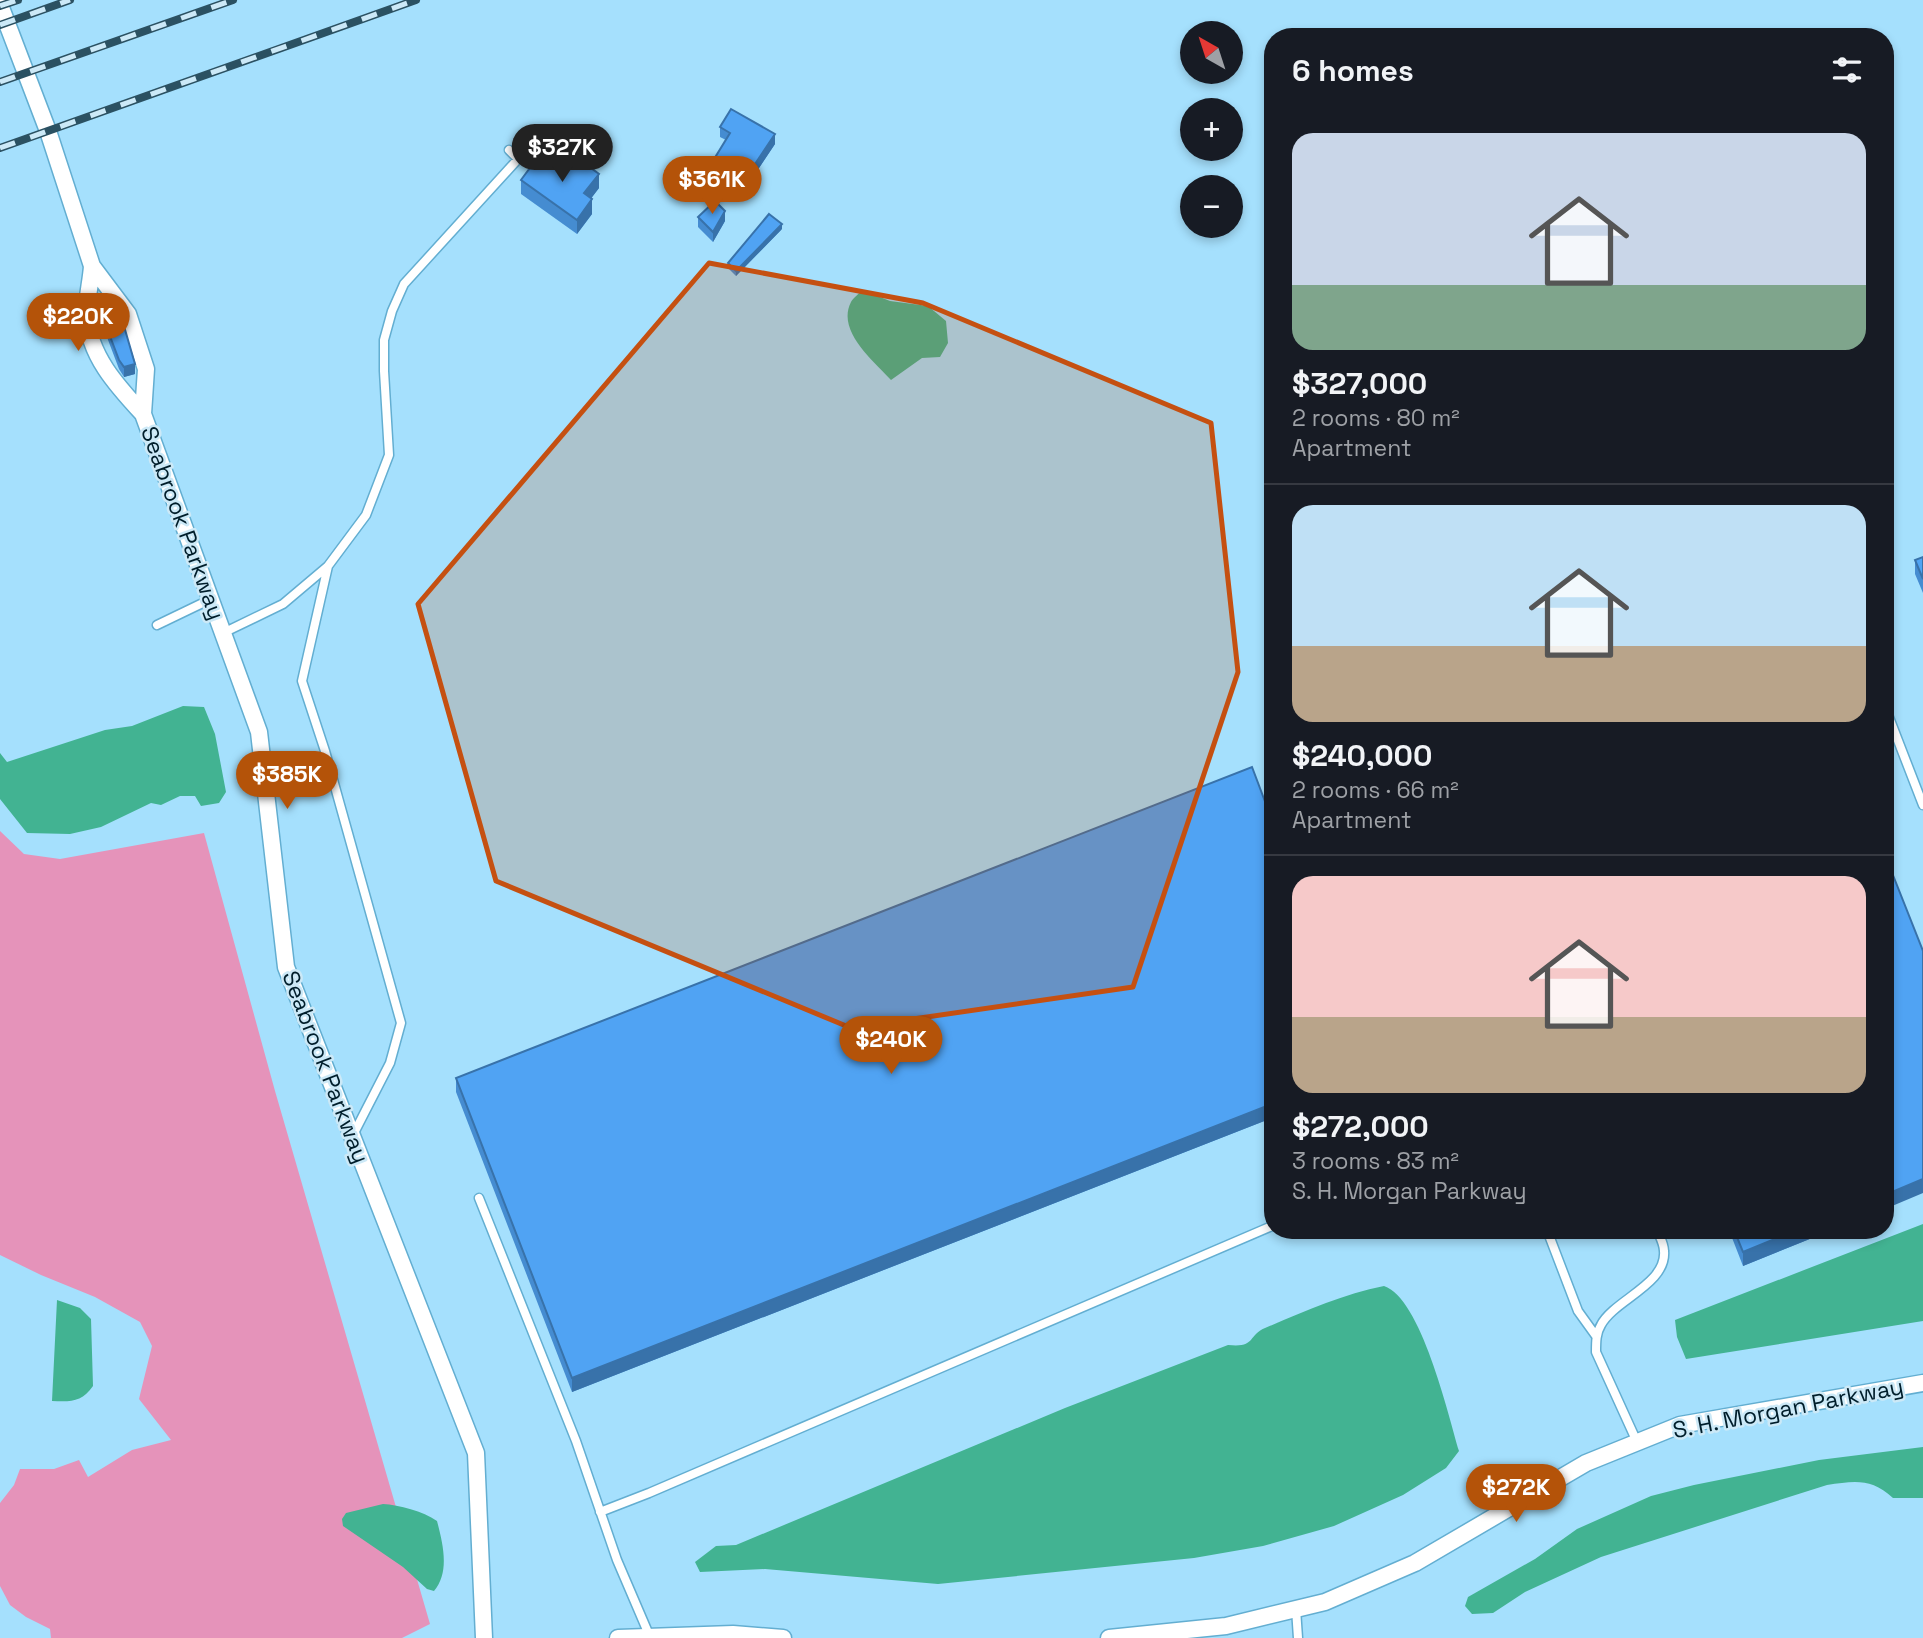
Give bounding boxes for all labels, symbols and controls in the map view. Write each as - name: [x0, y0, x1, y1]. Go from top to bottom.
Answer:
- north arrow: [1180, 21, 1242, 84]
- map controls: [1180, 21, 1243, 238]
- text: 6 homes: [1292, 51, 1414, 90]
- icon: filters: [1828, 51, 1866, 89]
- button: +: [1180, 98, 1243, 161]
- pin: $327K: [513, 124, 611, 184]
- text: $327K: [528, 132, 596, 162]
- pin: $361K: [663, 156, 761, 216]
- text: $361K: [679, 164, 745, 194]
- button: −: [1180, 175, 1243, 238]
- icon: home: [1516, 178, 1642, 304]
- pin: $220K: [29, 294, 127, 353]
- text: $220K: [43, 301, 113, 331]
- text: $327,000: [1292, 364, 1427, 403]
- text: 2 rooms · 80 m²: [1292, 403, 1460, 433]
- street label: Seabrook Parkway: [134, 422, 232, 624]
- text: Apartment: [1292, 433, 1412, 463]
- icon: home: [1516, 550, 1642, 676]
- text: $240,000: [1292, 736, 1432, 775]
- pin: $385K: [238, 752, 336, 811]
- text: $385K: [252, 759, 322, 789]
- text: 2 rooms · 66 m²: [1292, 775, 1459, 805]
- text: Apartment: [1292, 805, 1412, 835]
- icon: home: [1516, 921, 1642, 1047]
- street label: Seabrook Parkway: [275, 966, 377, 1168]
- pin: $240K: [842, 1016, 940, 1076]
- text: $240K: [855, 1024, 927, 1054]
- text: $272,000: [1292, 1107, 1429, 1146]
- text: 3 rooms · 83 m²: [1292, 1146, 1459, 1176]
- text: S. H. Morgan Parkway: [1292, 1176, 1527, 1206]
- street label: S. H. Morgan Parkway: [1670, 1371, 1906, 1445]
- pin: $272K: [1467, 1464, 1565, 1524]
- text: $272K: [1482, 1472, 1550, 1502]

